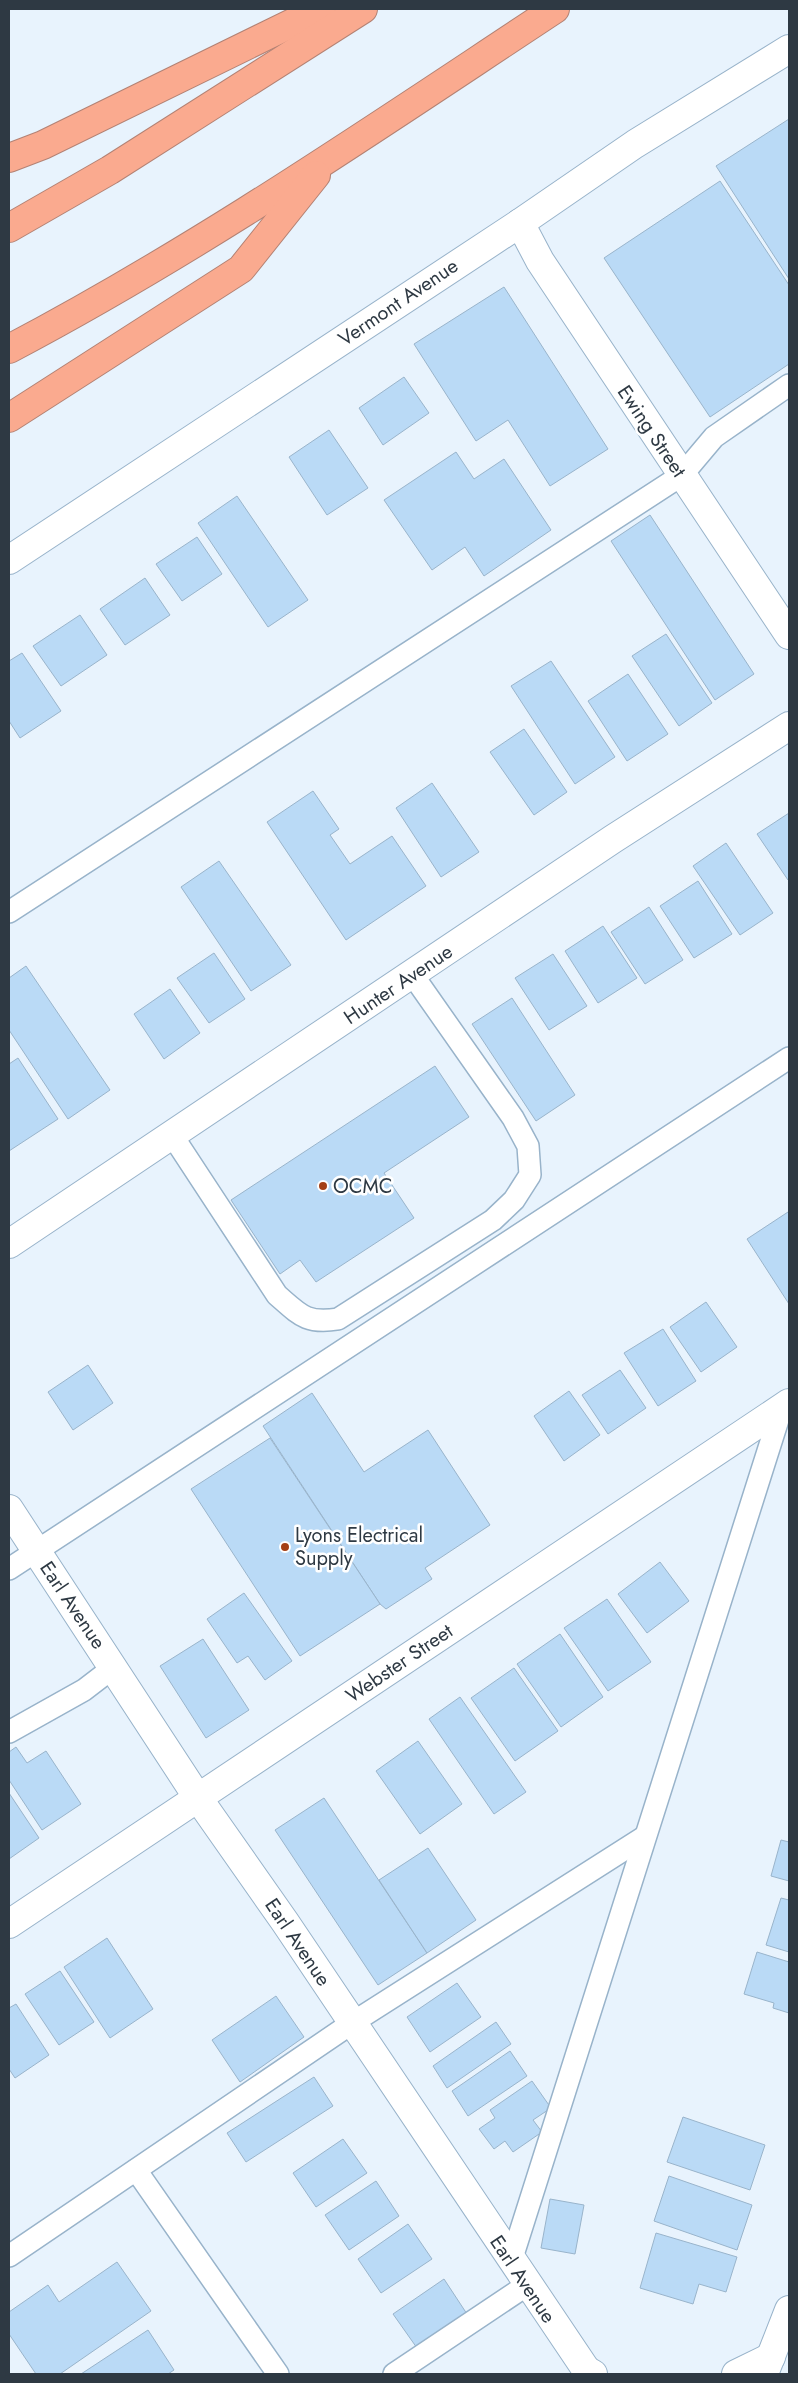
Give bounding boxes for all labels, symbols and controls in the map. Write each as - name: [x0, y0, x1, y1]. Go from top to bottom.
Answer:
- street label: Vermont Avenue: [333, 252, 464, 353]
- street label: Ewing Street: [610, 379, 693, 483]
- street label: Hunter Avenue: [338, 937, 458, 1032]
- place label: OCMC: [333, 1172, 392, 1201]
- marker: OCMC: [317, 1180, 329, 1192]
- place label: Lyons Electrical Supply: [295, 1521, 423, 1573]
- marker: Lyons Electrical Supply: [279, 1541, 291, 1553]
- street label: Earl Avenue: [32, 1556, 113, 1655]
- street label: Webster Street: [340, 1617, 459, 1710]
- street label: Earl Avenue: [257, 1893, 338, 1992]
- street label: Earl Avenue: [482, 2230, 563, 2329]

